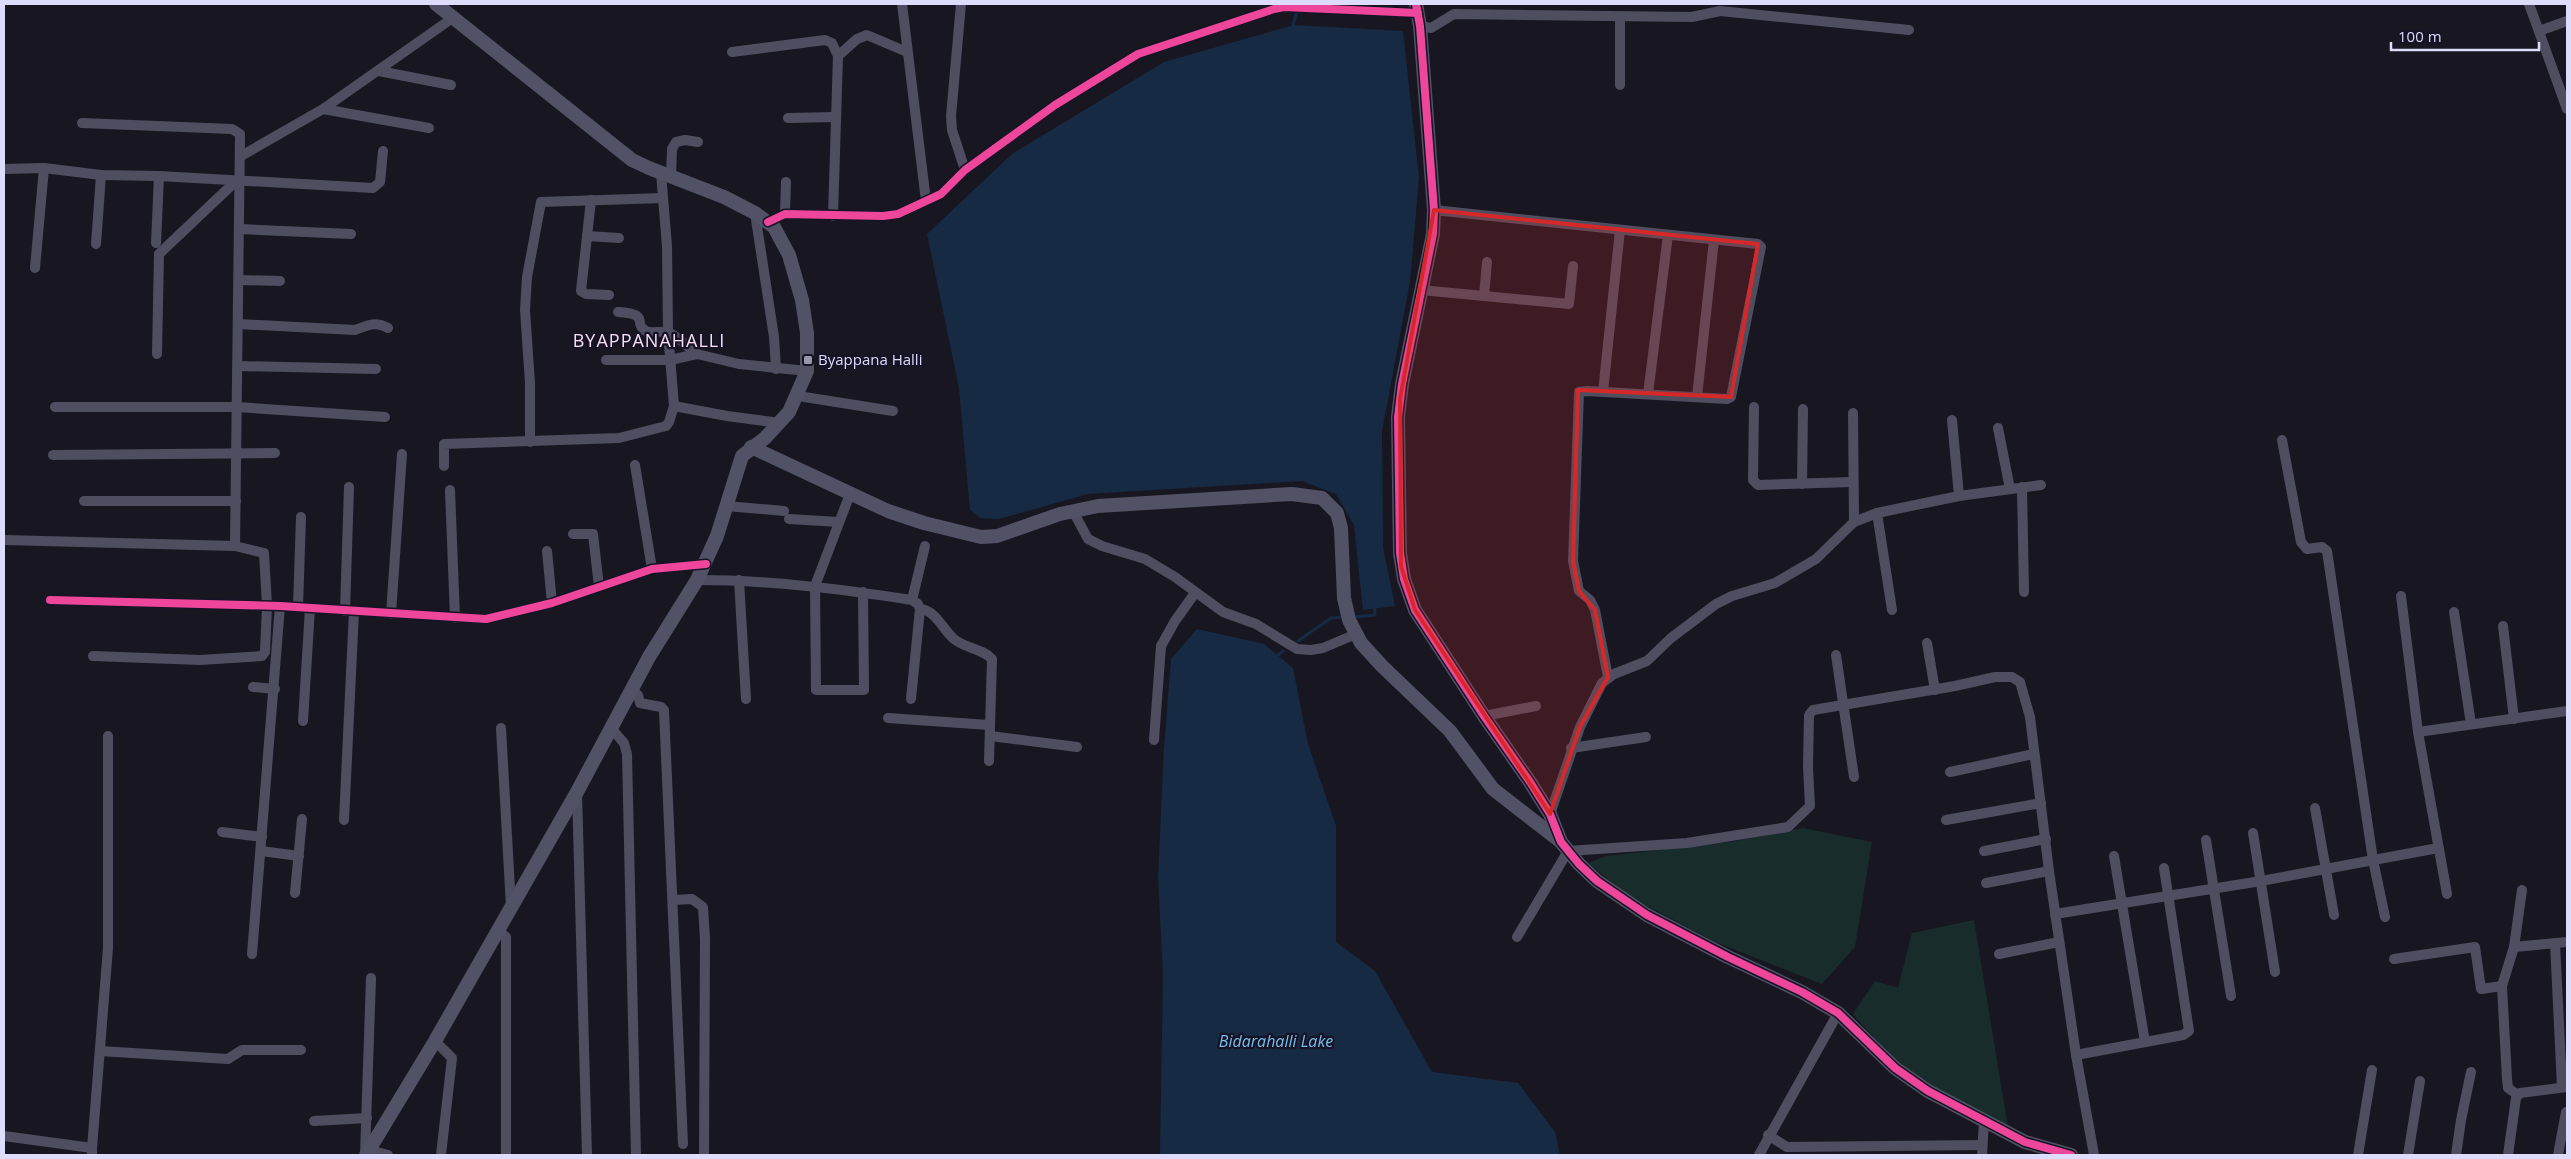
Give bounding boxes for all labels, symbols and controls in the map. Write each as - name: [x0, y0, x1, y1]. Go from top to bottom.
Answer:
- scale bar: [2391, 20, 2538, 52]
- text: 100 m: [2398, 26, 2442, 46]
- district label: BYAPPANAHALLI: [573, 328, 725, 352]
- place label: Byappana Halli: [818, 349, 922, 369]
- marker: Byappana Halli: [802, 354, 814, 366]
- water label: Bidarahalli Lake: [1219, 1030, 1333, 1052]

